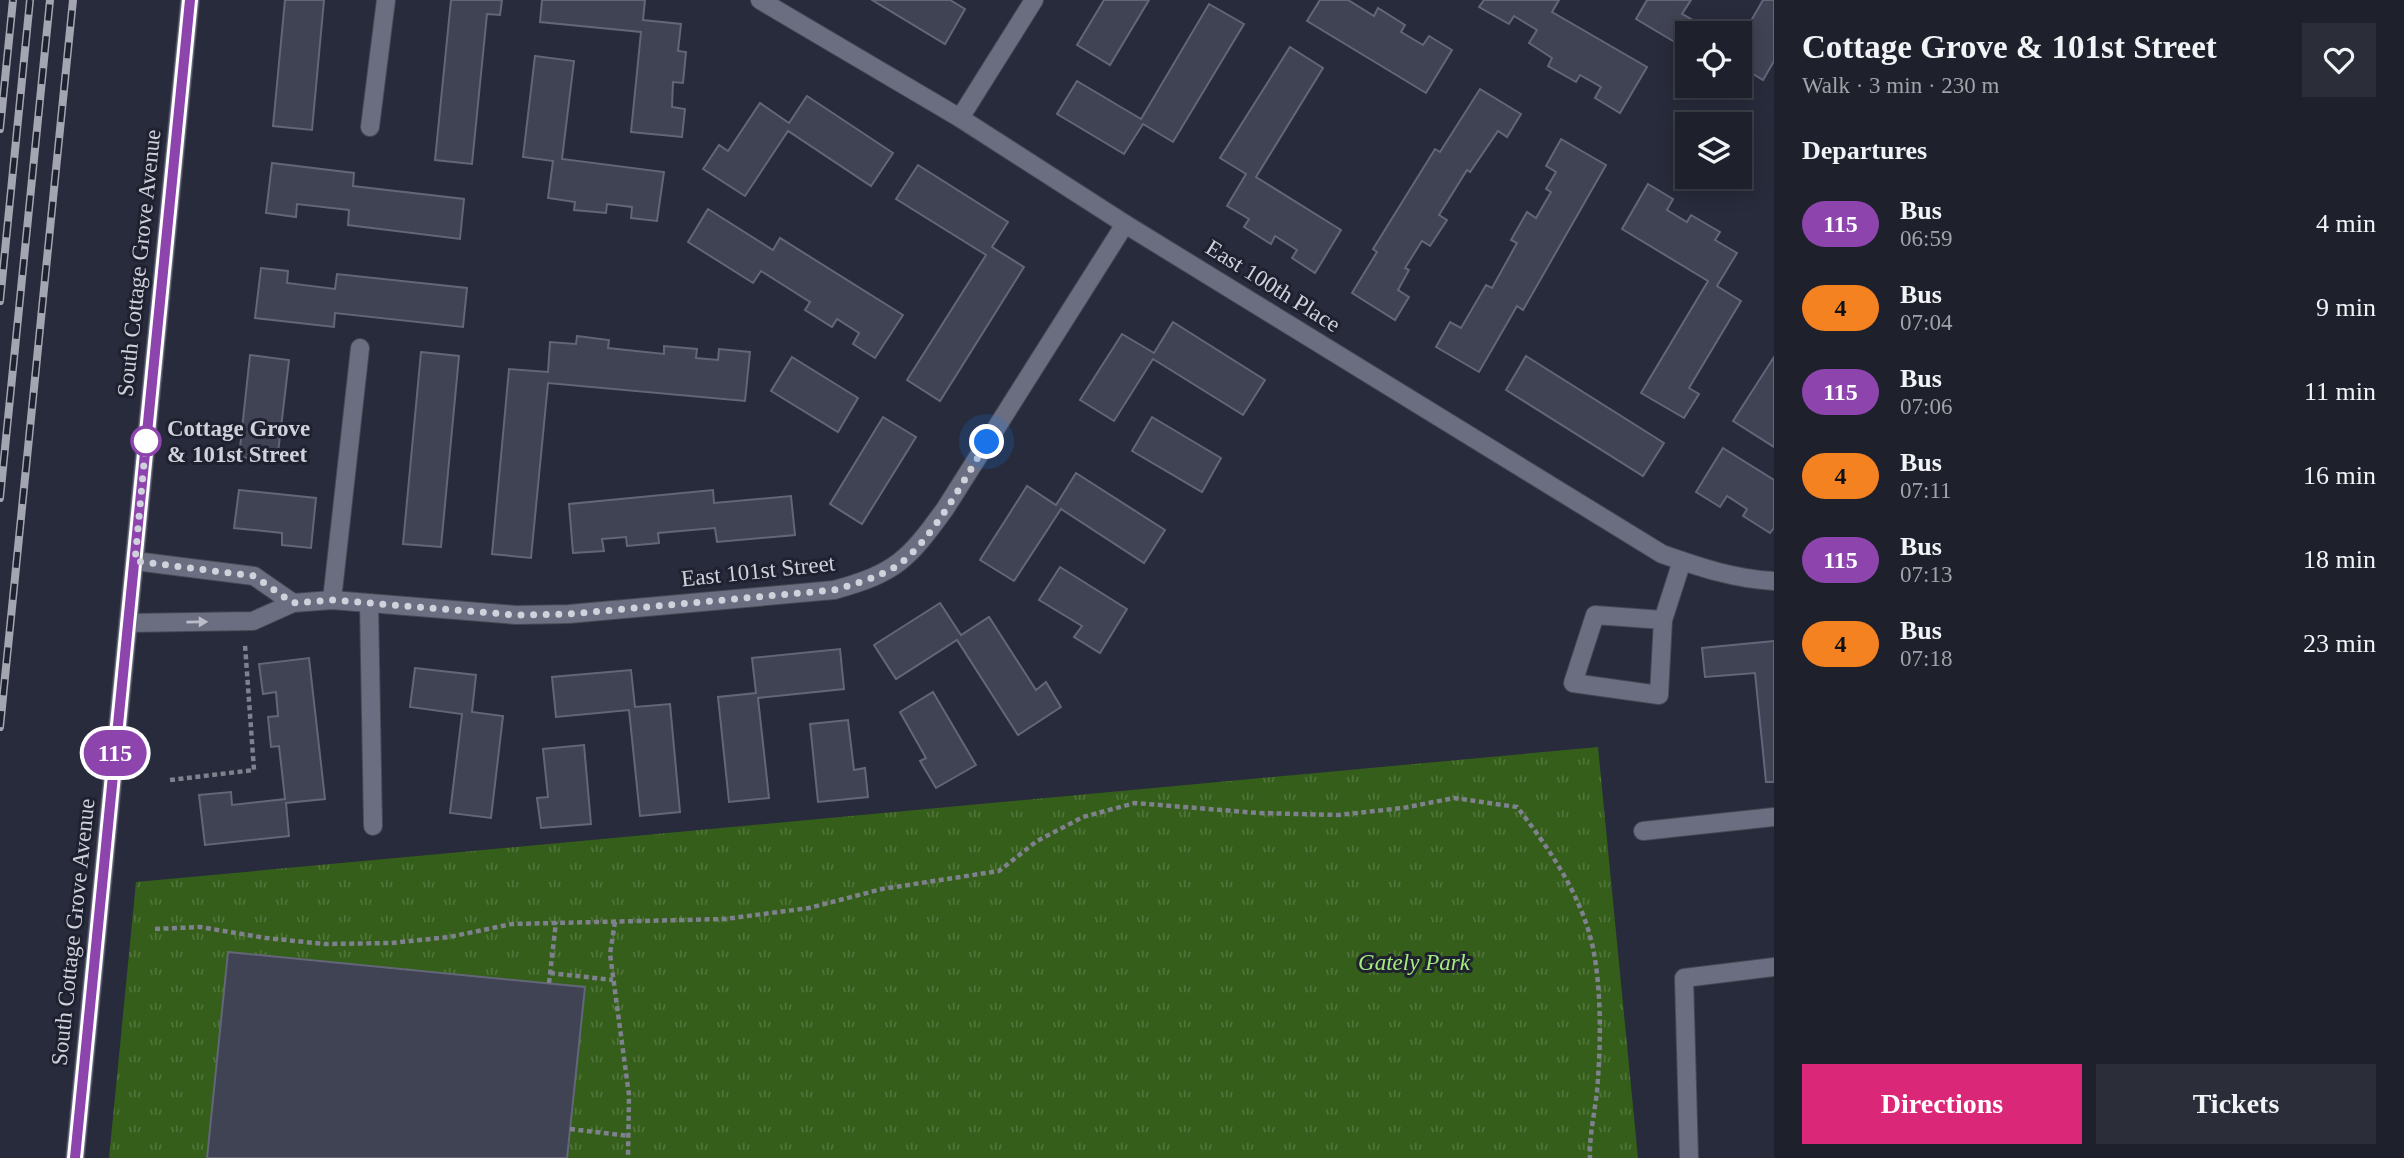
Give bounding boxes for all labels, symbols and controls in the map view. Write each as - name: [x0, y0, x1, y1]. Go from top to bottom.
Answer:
- map controls: [1675, 21, 1752, 189]
- button: locate: [1675, 21, 1752, 98]
- button: heart: [2302, 23, 2376, 97]
- text: Cottage Grove & 101st Street: [1802, 29, 2217, 65]
- text: Walk · 3 min · 230 m: [1802, 73, 1999, 98]
- button: layers: [1675, 112, 1752, 189]
- street label: South Cottage Grove Avenue: [113, 128, 165, 398]
- text: Departures: [1802, 136, 1927, 165]
- text: Bus: [1900, 196, 1942, 225]
- text: 4 min: [2316, 209, 2376, 238]
- text: 115: [1823, 211, 1858, 237]
- text: 06:59: [1900, 226, 1952, 251]
- street label: East 100th Place: [1201, 235, 1345, 337]
- text: Bus: [1900, 280, 1942, 309]
- text: 9 min: [2316, 293, 2376, 322]
- text: 4: [1835, 295, 1847, 321]
- text: 07:04: [1900, 310, 1952, 335]
- text: Bus: [1900, 364, 1942, 393]
- text: 11 min: [2304, 377, 2376, 406]
- text: 115: [1823, 379, 1858, 405]
- text: 07:06: [1900, 394, 1952, 419]
- place label: Cottage Grove & 101st Street: [167, 416, 310, 467]
- your location: [969, 424, 1004, 459]
- marker: Cottage Grove & 101st Street: [131, 426, 161, 456]
- text: Bus: [1900, 448, 1942, 477]
- text: 16 min: [2303, 461, 2376, 490]
- text: 4: [1835, 463, 1847, 489]
- text: 07:11: [1900, 478, 1952, 503]
- text: Bus: [1900, 532, 1942, 561]
- text: 18 min: [2303, 545, 2376, 574]
- text: 115: [1823, 547, 1858, 573]
- street label: East 101st Street: [680, 550, 837, 592]
- text: 07:13: [1900, 562, 1952, 587]
- one-way arrow: [186, 616, 208, 628]
- text: Bus: [1900, 616, 1942, 645]
- text: 23 min: [2303, 629, 2376, 658]
- text: 4: [1835, 631, 1847, 657]
- text: 07:18: [1900, 646, 1952, 671]
- line badge: 115: [75, 730, 155, 776]
- text: 115: [98, 740, 132, 766]
- street label: South Cottage Grove Avenue: [47, 797, 99, 1067]
- park label: Gately Park: [1358, 950, 1471, 975]
- button: Directions: [1802, 1064, 2082, 1144]
- button: Tickets: [2096, 1064, 2376, 1144]

